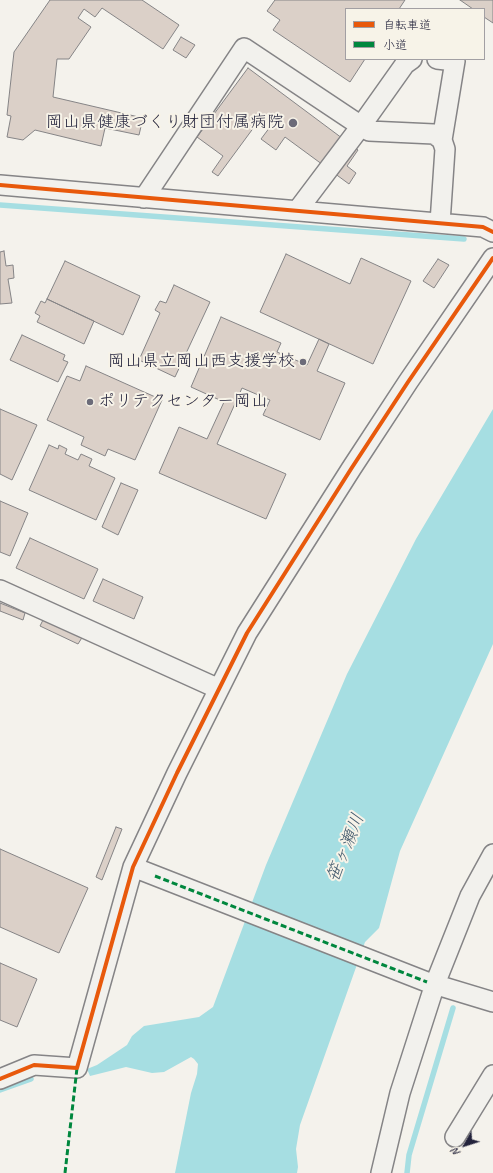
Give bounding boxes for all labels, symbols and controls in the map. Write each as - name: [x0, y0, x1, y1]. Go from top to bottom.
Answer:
- legend: [345, 8, 485, 60]
- text: 自転車道: [383, 17, 431, 33]
- text: 小道: [383, 37, 407, 53]
- place label: 岡山県健康づくり財団付属病院: [46, 113, 284, 133]
- marker: 岡山県健康づくり財団付属病院: [287, 117, 299, 129]
- place label: 岡山県立岡山西支援学校: [108, 352, 295, 372]
- marker: 岡山県立岡山西支援学校: [298, 357, 308, 367]
- place label: ポリテクセンター岡山: [98, 392, 268, 412]
- marker: ポリテクセンター岡山: [85, 397, 95, 407]
- water label: 笹ヶ瀬川: [323, 811, 369, 885]
- north arrow: [445, 1125, 485, 1165]
- text: N: [448, 1145, 463, 1160]

